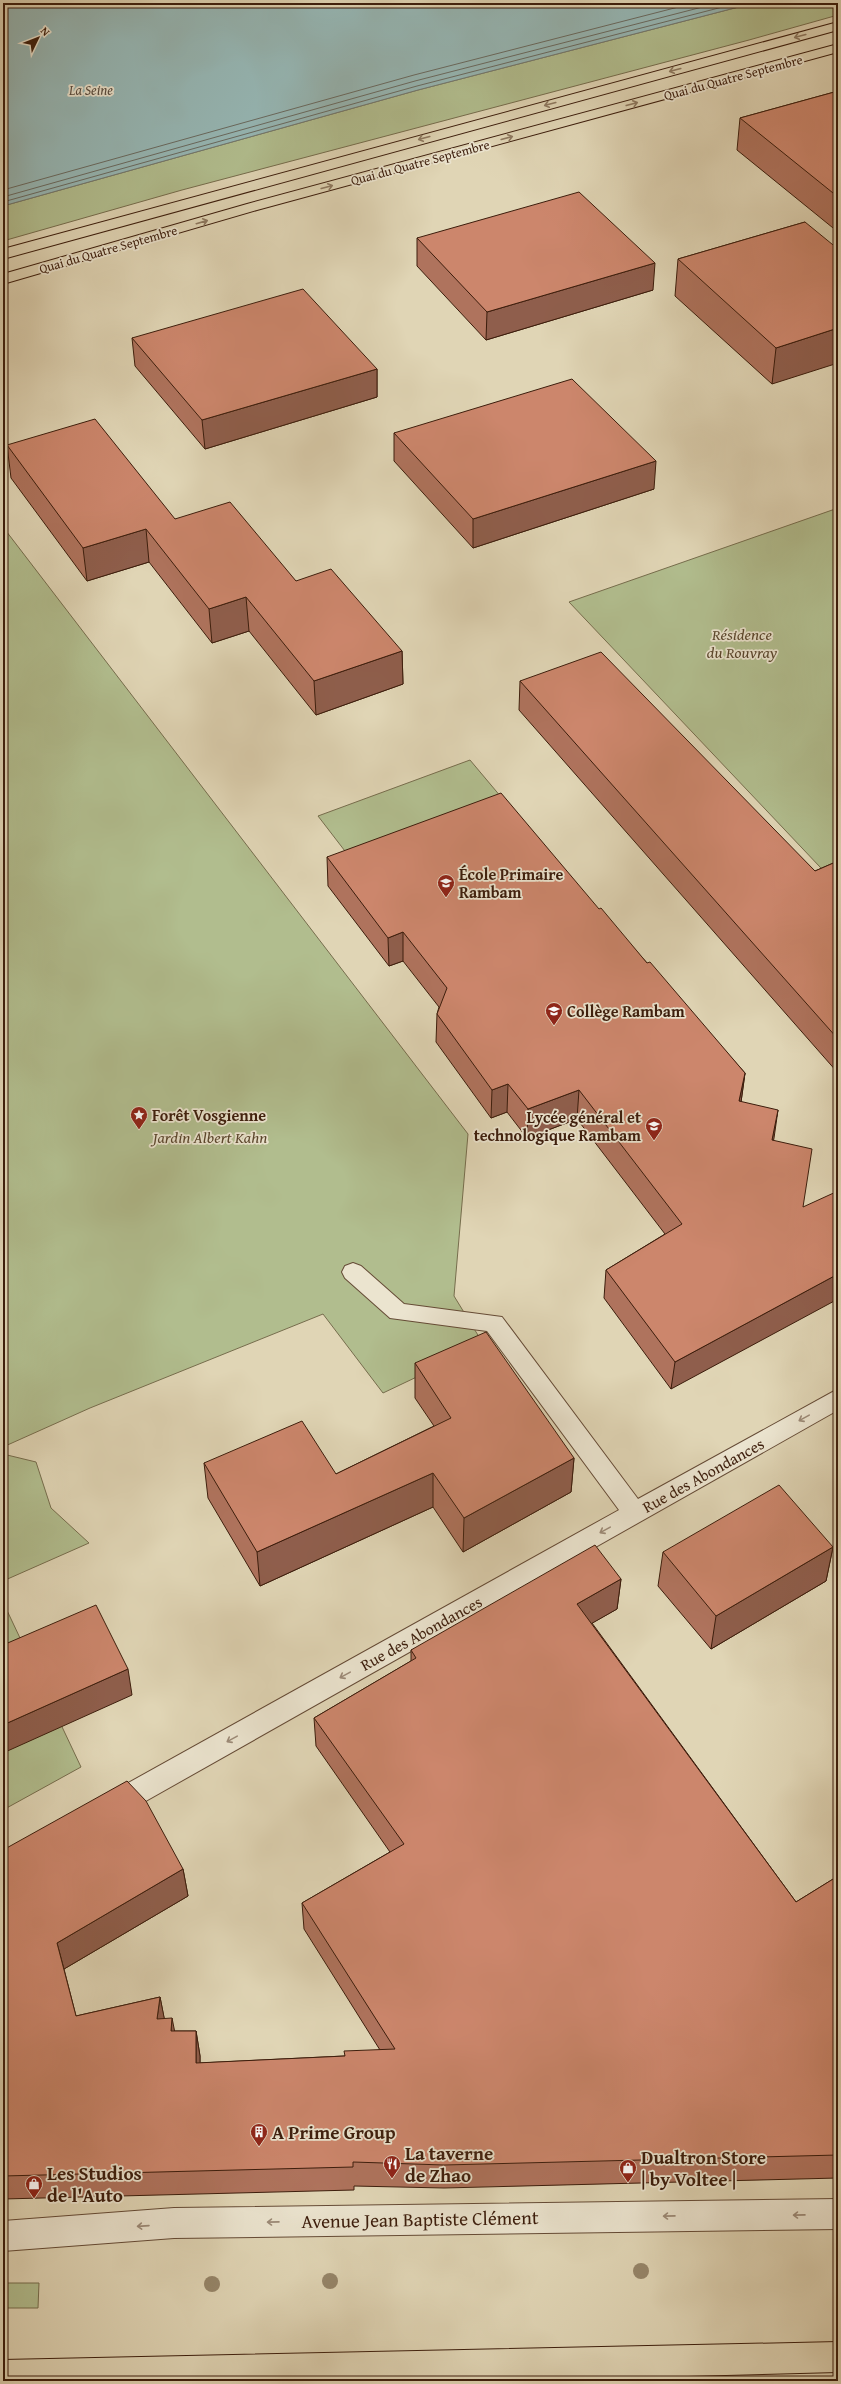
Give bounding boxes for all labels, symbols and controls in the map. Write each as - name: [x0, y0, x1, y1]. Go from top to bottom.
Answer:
- north arrow: [18, 18, 58, 58]
- text: N: [37, 23, 54, 40]
- one-way arrow: [794, 33, 807, 40]
- street label: Quai du Quatre Septembre: [662, 50, 805, 105]
- one-way arrow: [669, 67, 682, 74]
- water label: La Seine: [68, 80, 113, 100]
- one-way arrow: [626, 100, 639, 108]
- one-way arrow: [543, 101, 556, 109]
- one-way arrow: [500, 134, 513, 142]
- street label: Quai du Quatre Septembre: [349, 135, 492, 190]
- one-way arrow: [418, 135, 431, 143]
- one-way arrow: [321, 183, 334, 190]
- one-way arrow: [195, 218, 208, 225]
- street label: Quai du Quatre Septembre: [37, 221, 179, 278]
- park label: Résidence du Rouvray: [707, 622, 778, 664]
- place label: École Primaire Rambam: [459, 862, 563, 904]
- school or university icon: École Primaire Rambam: [436, 873, 456, 898]
- place label: Collège Rambam: [567, 999, 685, 1023]
- school or university icon: Collège Rambam: [544, 1001, 564, 1026]
- place label: Forêt Vosgienne: [152, 1103, 266, 1127]
- place icon: Forêt Vosgienne: [129, 1105, 149, 1130]
- place label: Lycée général et technologique Rambam: [474, 1105, 641, 1147]
- school or university icon: Lycée général et technologique Rambam: [644, 1116, 664, 1141]
- park label: Jardin Albert Kahn: [150, 1125, 267, 1149]
- one-way arrow: [798, 1415, 810, 1422]
- street label: Rue des Abondances: [638, 1432, 768, 1518]
- one-way arrow: [599, 1526, 611, 1534]
- street label: Rue des Abondances: [356, 1590, 486, 1676]
- one-way arrow: [339, 1672, 351, 1680]
- one-way arrow: [226, 1736, 238, 1743]
- place label: A Prime Group: [272, 2118, 396, 2146]
- building icon: A Prime Group: [249, 2122, 269, 2147]
- place label: La taverne de Zhao: [405, 2139, 493, 2189]
- place label: Dualtron Store | by Voltee |: [641, 2143, 766, 2193]
- restaurant icon: La taverne de Zhao: [382, 2154, 402, 2179]
- shop icon: Dualtron Store | by Voltee |: [618, 2158, 638, 2183]
- place label: Les Studios de l'Auto: [47, 2159, 142, 2209]
- shop icon: Les Studios de l'Auto: [24, 2174, 44, 2199]
- street label: Avenue Jean Baptiste Clément: [301, 2203, 539, 2235]
- one-way arrow: [793, 2211, 806, 2219]
- one-way arrow: [663, 2212, 676, 2220]
- one-way arrow: [267, 2218, 280, 2225]
- one-way arrow: [137, 2222, 150, 2229]

